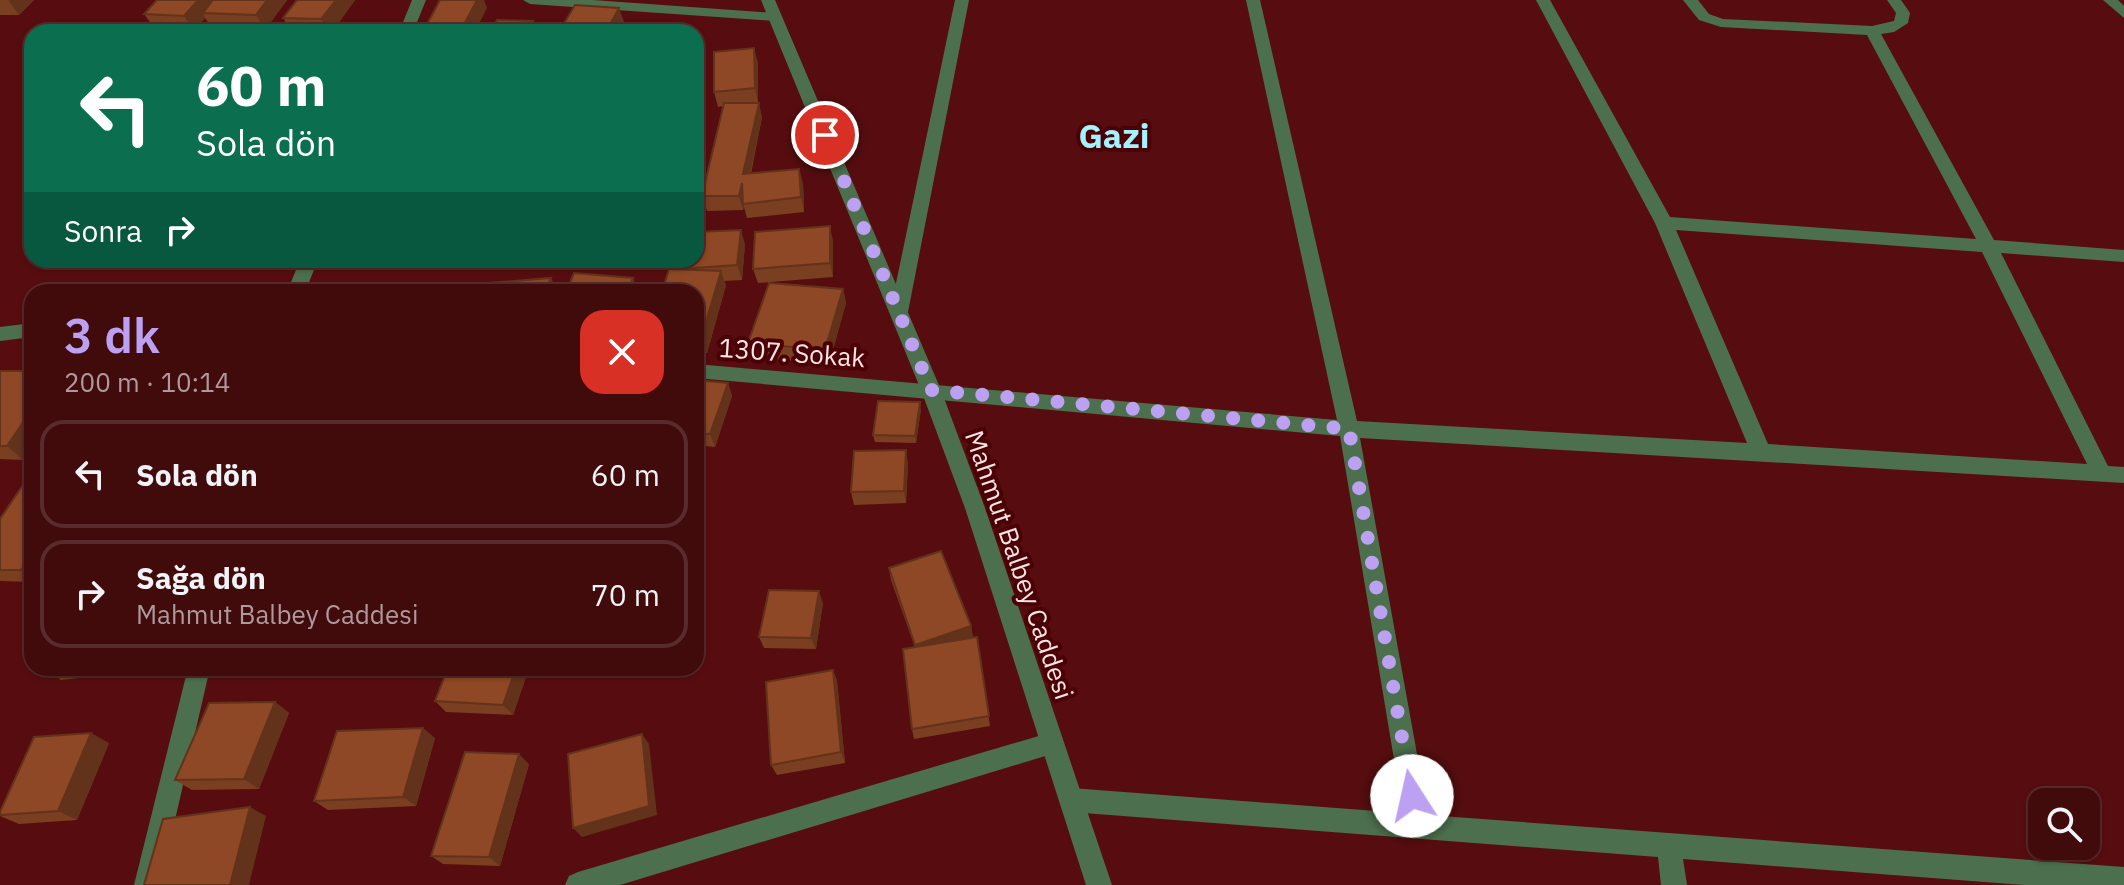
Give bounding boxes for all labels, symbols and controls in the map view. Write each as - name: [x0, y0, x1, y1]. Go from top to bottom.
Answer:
- text: 60 m: [196, 49, 326, 121]
- icon: left: [64, 56, 168, 160]
- pin: [791, 101, 859, 169]
- icon: arrive: [803, 113, 847, 157]
- district label: Gazi: [1078, 113, 1150, 157]
- text: Sola dön: [196, 119, 336, 166]
- icon: right: [158, 208, 202, 252]
- text: Sonra: [64, 211, 142, 250]
- text: 3 dk: [64, 304, 160, 366]
- button: close: [580, 310, 664, 394]
- street label: 1307. Sokak: [718, 330, 867, 374]
- text: 200 m · 10:14: [64, 365, 230, 399]
- street label: Mahmut Balbey Caddesi: [958, 426, 1082, 704]
- icon: left: [68, 452, 112, 496]
- text: Sola dön: [136, 455, 258, 494]
- text: 60 m: [591, 455, 660, 494]
- text: Sağa dön: [136, 558, 266, 597]
- icon: right: [68, 572, 112, 616]
- text: 70 m: [591, 575, 660, 614]
- text: Mahmut Balbey Caddesi: [136, 597, 418, 631]
- position arrow: [1370, 754, 1454, 838]
- map controls: [2028, 788, 2100, 860]
- button: search: [2028, 788, 2100, 860]

